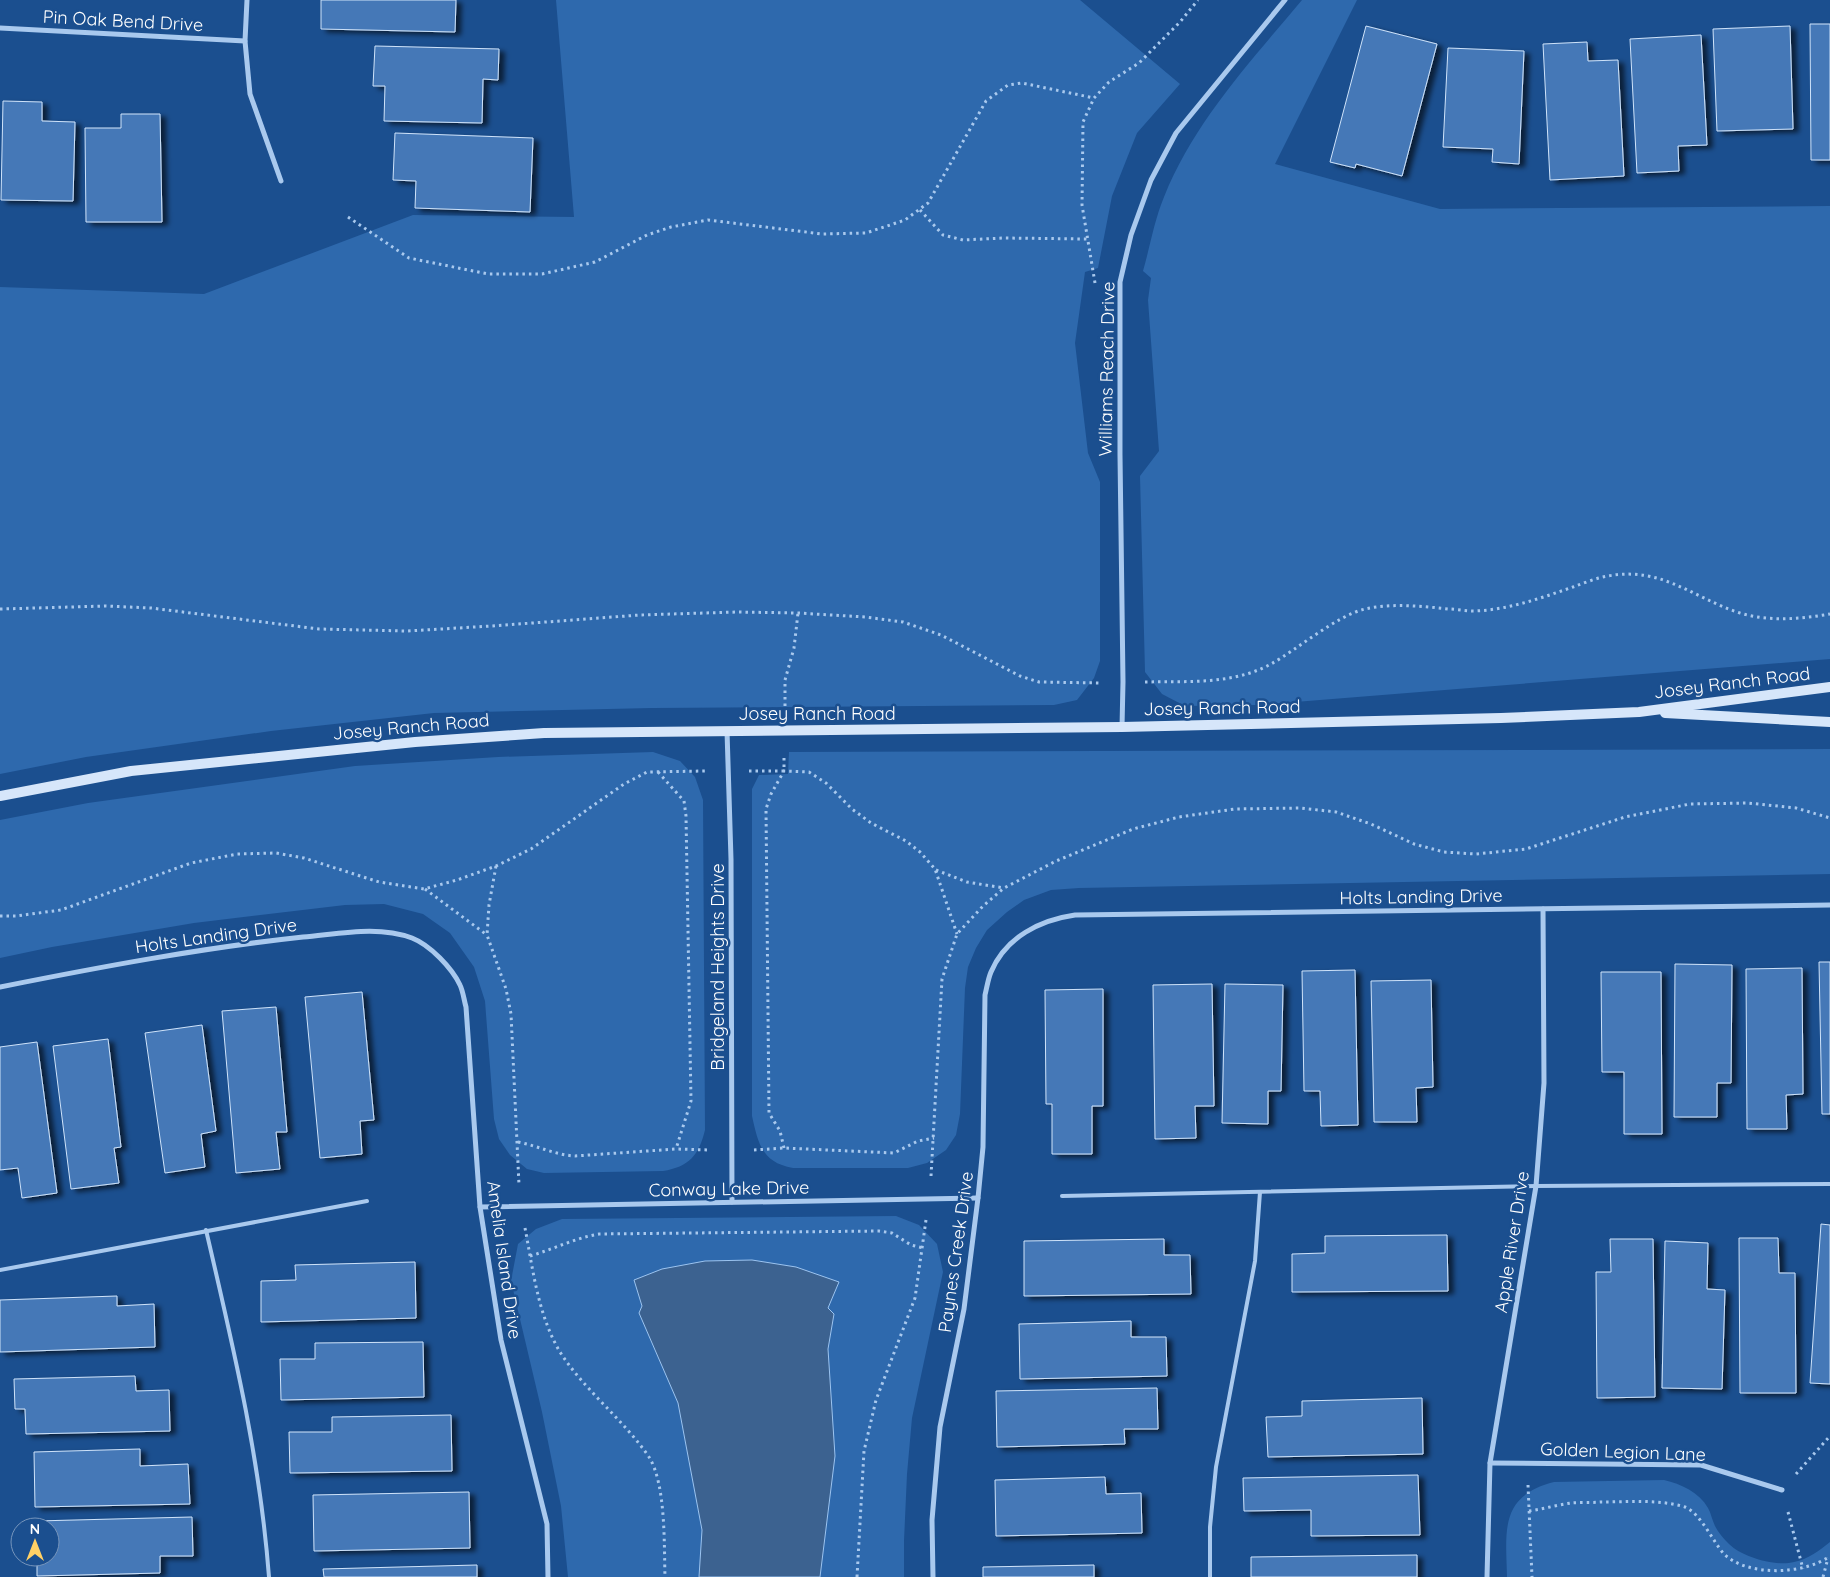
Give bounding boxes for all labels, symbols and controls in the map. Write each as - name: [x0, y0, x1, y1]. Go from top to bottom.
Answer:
- street label: Pin Oak Bend Drive: [42, 5, 204, 36]
- street label: Williams Reach Drive: [1093, 281, 1120, 457]
- street label: Josey Ranch Road: [1652, 661, 1811, 704]
- street label: Josey Ranch Road: [1143, 695, 1301, 720]
- street label: Josey Ranch Road: [738, 702, 896, 725]
- street label: Josey Ranch Road: [332, 708, 490, 745]
- street label: Bridgeland Heights Drive: [706, 863, 729, 1071]
- street label: Holts Landing Drive: [1339, 884, 1503, 909]
- street label: Holts Landing Drive: [133, 913, 298, 958]
- street label: Apple River Drive: [1489, 1169, 1534, 1314]
- street label: Paynes Creek Drive: [933, 1170, 978, 1334]
- street label: Conway Lake Drive: [648, 1176, 810, 1201]
- street label: Amelia Island Drive: [482, 1179, 527, 1341]
- street label: Golden Legion Lane: [1540, 1437, 1706, 1466]
- north arrow: [10, 1517, 60, 1567]
- text: N: [30, 1520, 40, 1538]

